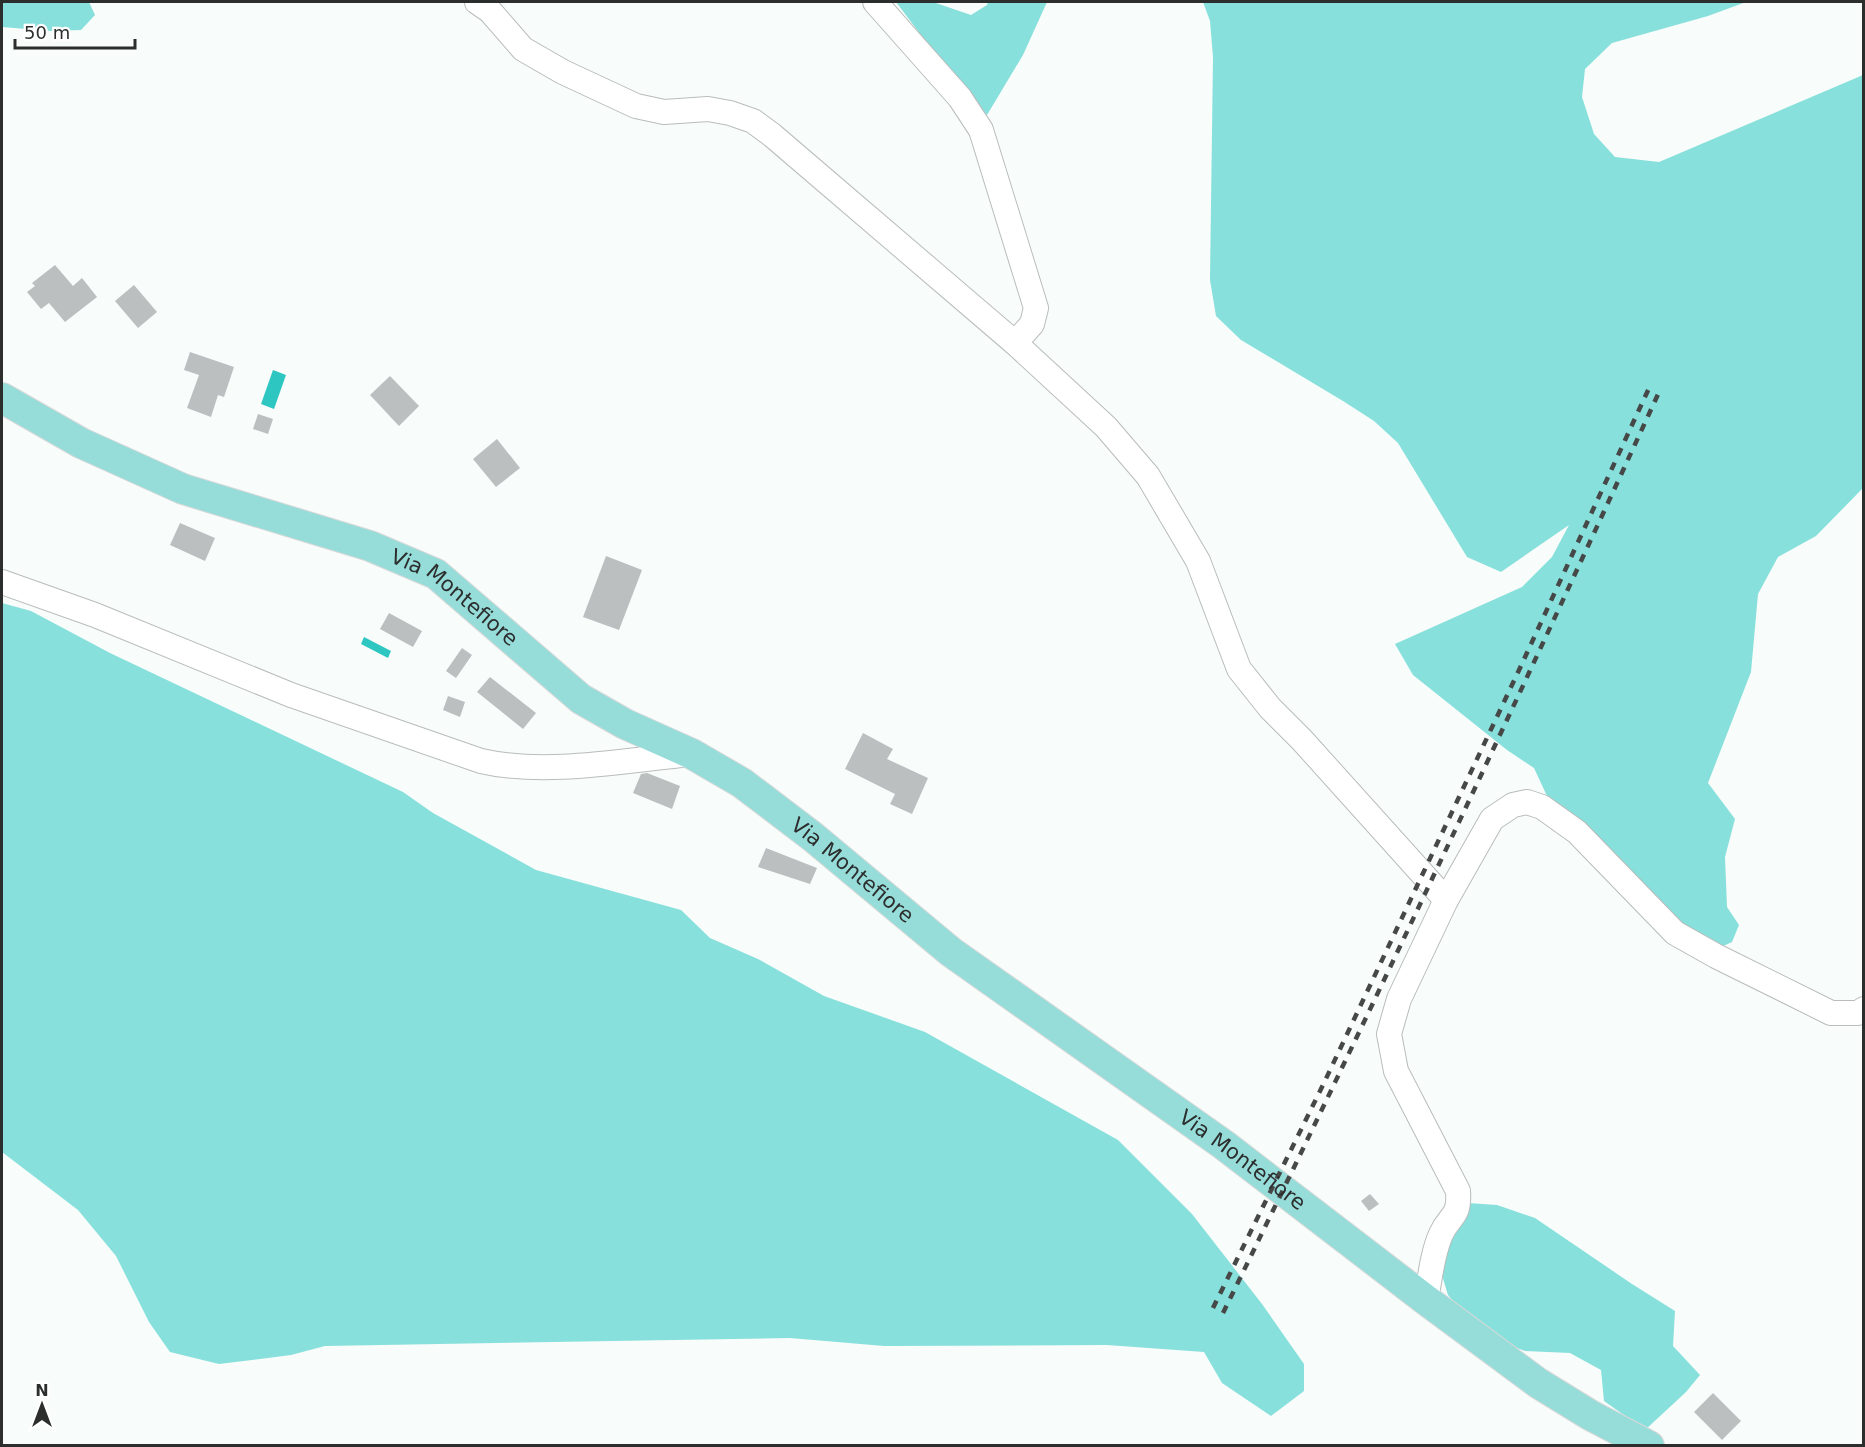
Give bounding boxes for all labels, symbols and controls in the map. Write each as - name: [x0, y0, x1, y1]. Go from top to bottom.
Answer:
- scale bar: [15, 12, 135, 50]
- text: 50 m: [24, 22, 70, 43]
- street label: Via Montefiore: [387, 544, 523, 651]
- street label: Via Montefiore: [786, 813, 919, 928]
- street label: Via Montefiore: [1174, 1105, 1310, 1215]
- north arrow: [12, 1375, 72, 1435]
- text: N: [35, 1381, 49, 1400]

